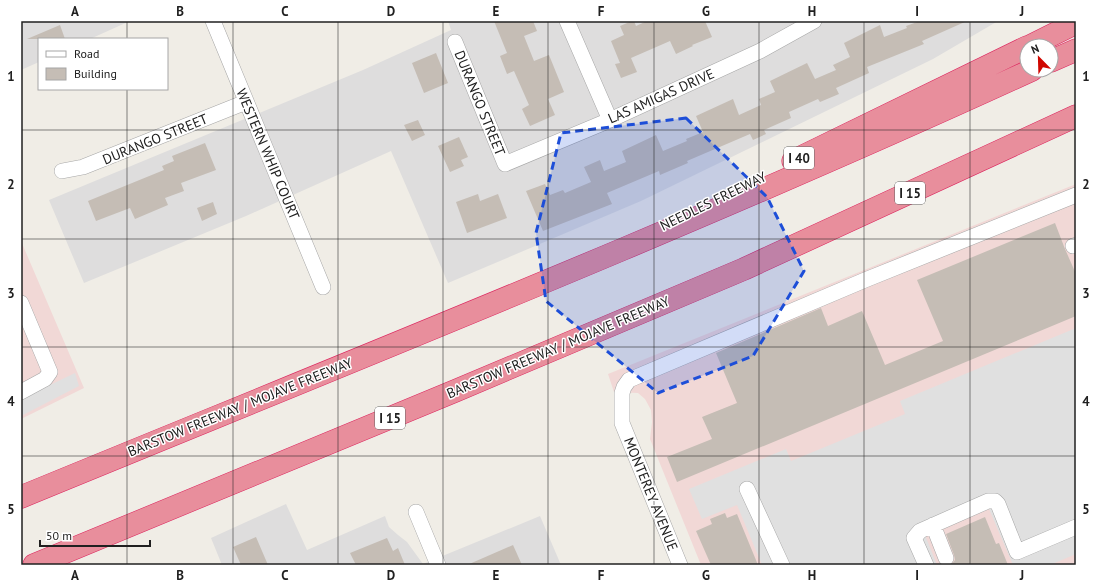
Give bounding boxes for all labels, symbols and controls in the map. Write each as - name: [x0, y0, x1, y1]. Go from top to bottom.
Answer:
- text: A: [71, 3, 79, 20]
- text: B: [176, 3, 184, 20]
- text: C: [281, 3, 289, 20]
- text: D: [387, 3, 395, 20]
- text: E: [493, 3, 500, 20]
- text: F: [598, 3, 605, 20]
- text: G: [702, 3, 710, 20]
- text: H: [808, 3, 816, 20]
- text: I: [915, 3, 919, 20]
- text: J: [1019, 3, 1024, 20]
- legend: [38, 38, 168, 90]
- north arrow: [1019, 38, 1059, 78]
- text: N: [1029, 41, 1041, 57]
- text: Road: [74, 46, 99, 61]
- street label: DURANGO STREET: [451, 48, 509, 159]
- street label: LAS AMIGAS DRIVE: [605, 64, 717, 128]
- text: Building: [74, 66, 117, 81]
- text: 1: [7, 68, 15, 85]
- text: 1: [1082, 68, 1090, 85]
- street label: WESTERN WHIP COURT: [232, 86, 304, 222]
- street label: DURANGO STREET: [100, 110, 211, 168]
- road number: I 40: [784, 147, 814, 169]
- street label: NEEDLES FREEWAY: [657, 167, 769, 235]
- text: 2: [7, 176, 15, 193]
- text: 2: [1082, 176, 1090, 193]
- road number: I 15: [895, 182, 925, 204]
- text: 3: [7, 285, 15, 302]
- text: 3: [1082, 285, 1090, 302]
- street label: BARSTOW FREEWAY / MOJAVE FREEWAY: [444, 292, 672, 402]
- street label: BARSTOW FREEWAY / MOJAVE FREEWAY: [125, 353, 355, 460]
- text: 4: [7, 393, 15, 410]
- text: 4: [1082, 393, 1090, 410]
- road number: I 15: [375, 407, 405, 429]
- street label: MONTEREY AVENUE: [620, 435, 682, 553]
- text: 5: [7, 501, 15, 518]
- text: 5: [1082, 501, 1090, 518]
- scale bar: [40, 522, 150, 548]
- text: 50 m: [46, 528, 72, 543]
- text: A: [71, 567, 79, 584]
- text: B: [176, 567, 184, 584]
- text: C: [281, 567, 289, 584]
- text: D: [387, 567, 395, 584]
- text: E: [493, 567, 500, 584]
- text: F: [598, 567, 605, 584]
- text: G: [702, 567, 710, 584]
- text: H: [808, 567, 816, 584]
- text: I: [915, 567, 919, 584]
- text: J: [1019, 567, 1024, 584]

